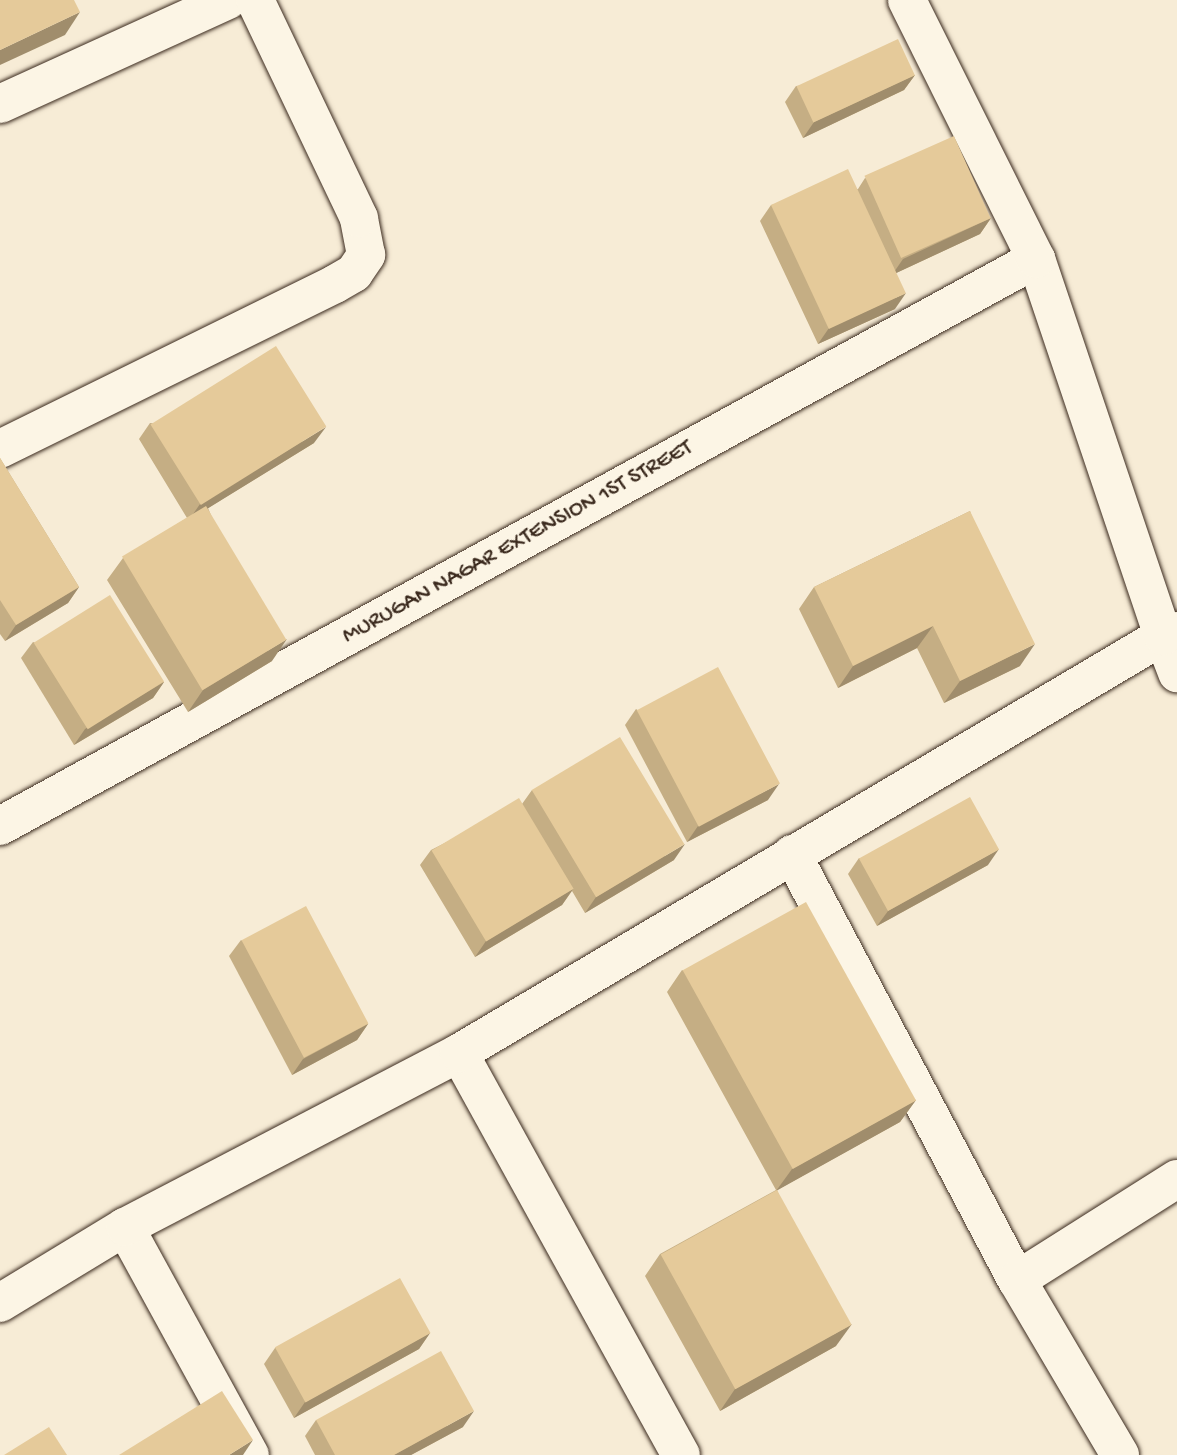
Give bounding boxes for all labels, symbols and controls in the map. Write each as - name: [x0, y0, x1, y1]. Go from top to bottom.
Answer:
- street label: MURUGAN NAGAR EXTENSION 1ST STREET: [338, 435, 698, 651]

